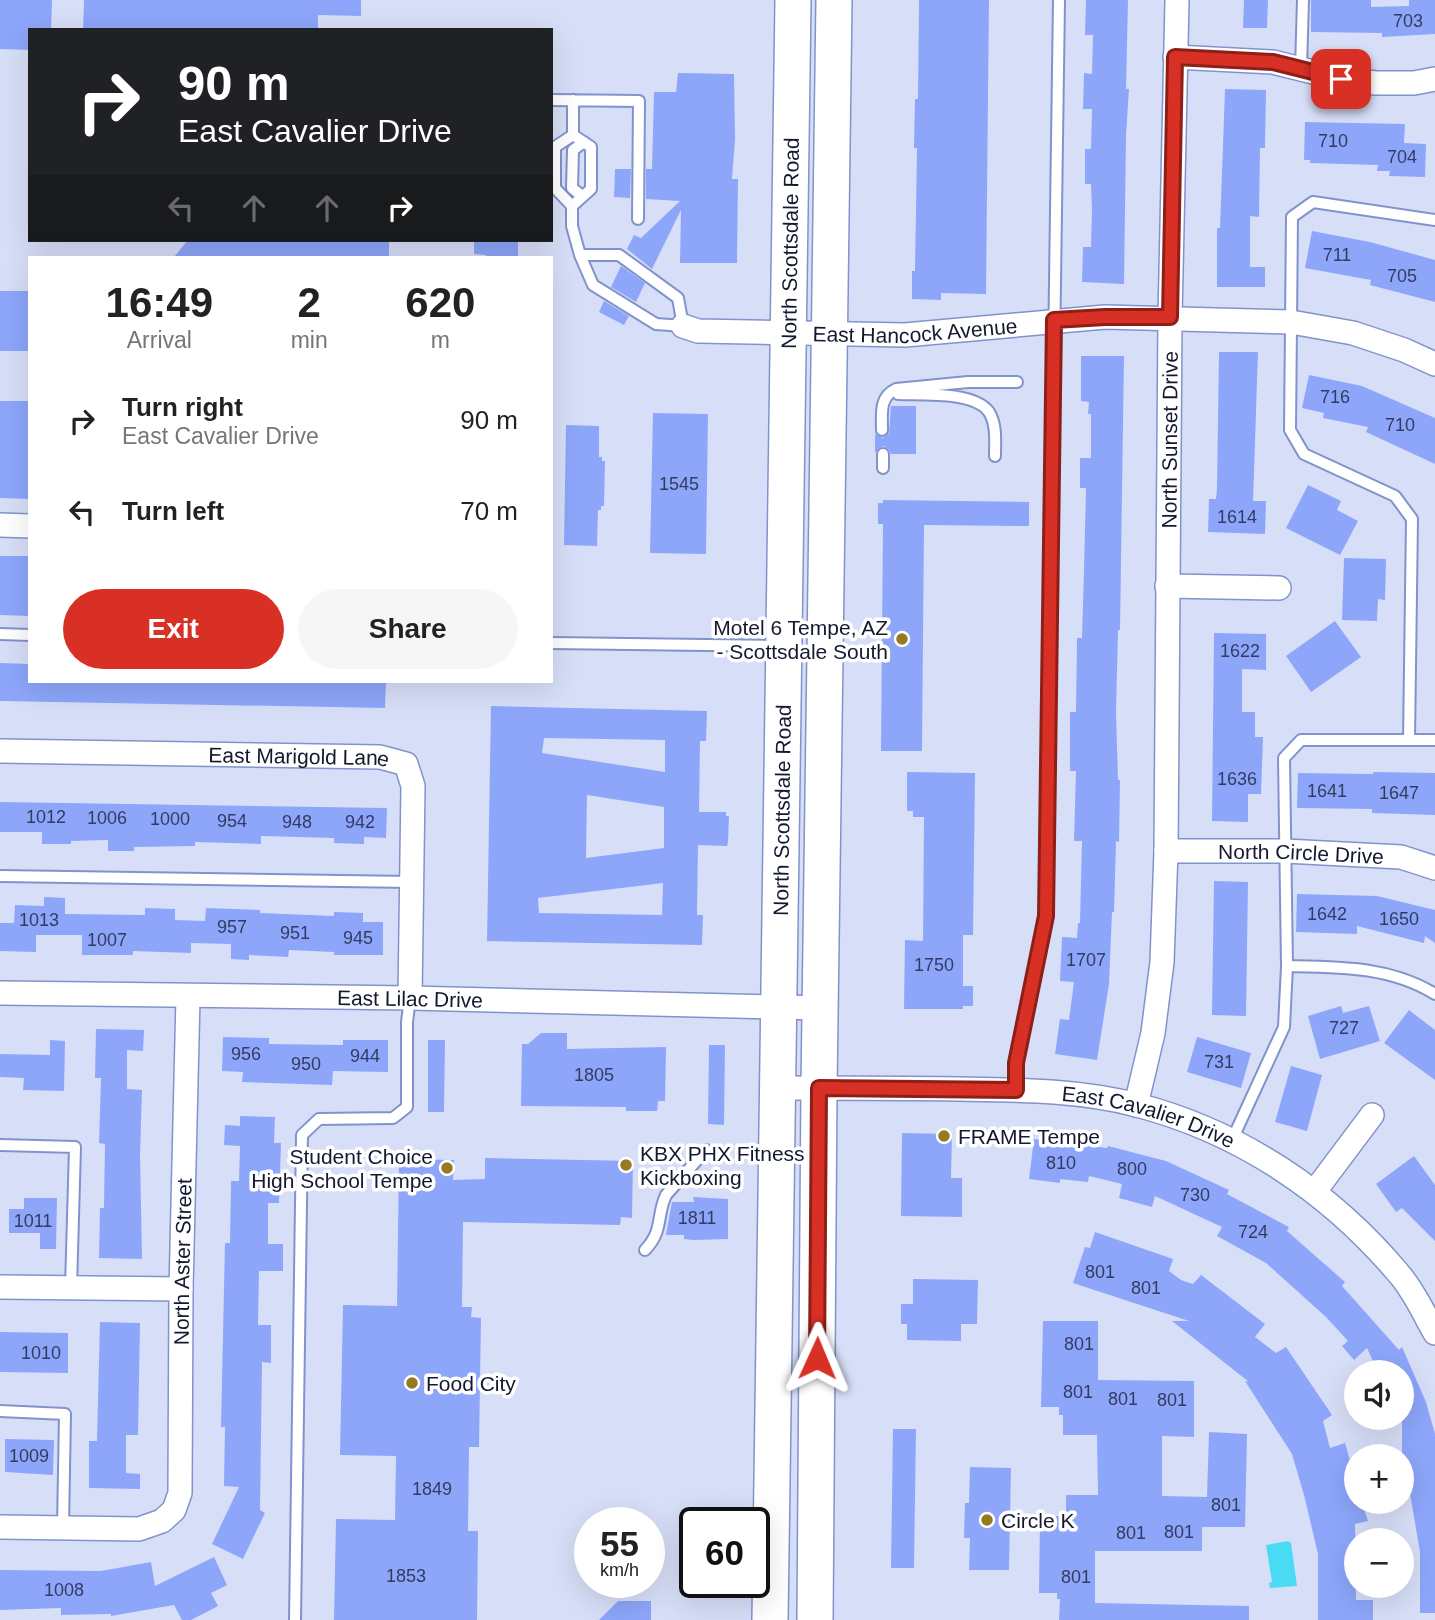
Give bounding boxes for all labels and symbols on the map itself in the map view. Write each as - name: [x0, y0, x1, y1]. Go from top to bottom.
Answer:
- house number: 703: [1393, 11, 1423, 31]
- pin: [1311, 49, 1371, 109]
- house number: 710: [1318, 131, 1348, 151]
- street label: North Scottsdale Road: [777, 137, 803, 349]
- house number: 704: [1387, 147, 1417, 167]
- house number: 711: [1323, 245, 1351, 265]
- house number: 705: [1387, 266, 1417, 286]
- street label: East Hancock Avenue: [812, 313, 1018, 347]
- street label: North Sunset Drive: [1157, 351, 1181, 528]
- house number: 716: [1320, 387, 1350, 407]
- house number: 710: [1385, 415, 1415, 435]
- house number: 1545: [659, 474, 699, 494]
- house number: 1614: [1217, 507, 1257, 527]
- place label: Motel 6 Tempe, AZ - Scottsdale South: [713, 616, 888, 663]
- marker: Motel 6 Tempe, AZ - Scottsdale South: [894, 631, 910, 647]
- house number: 1622: [1220, 641, 1260, 661]
- street label: North Scottsdale Road: [768, 704, 794, 916]
- street label: East Marigold Lane: [208, 743, 392, 771]
- house number: 1636: [1217, 769, 1257, 789]
- house number: 1641: [1307, 781, 1347, 801]
- house number: 1647: [1379, 783, 1419, 803]
- house number: 1012: [26, 807, 66, 827]
- house number: 1006: [87, 808, 127, 828]
- house number: 1000: [150, 809, 190, 829]
- house number: 954: [217, 811, 247, 831]
- house number: 948: [282, 812, 312, 832]
- house number: 942: [345, 812, 375, 832]
- street label: North Circle Drive: [1218, 840, 1384, 868]
- house number: 1642: [1307, 904, 1347, 924]
- house number: 1650: [1379, 909, 1419, 929]
- house number: 1013: [19, 910, 59, 930]
- house number: 957: [217, 917, 247, 937]
- house number: 951: [280, 923, 310, 943]
- house number: 945: [343, 928, 373, 948]
- house number: 1007: [87, 930, 127, 950]
- house number: 1707: [1066, 950, 1106, 970]
- house number: 1750: [914, 955, 954, 975]
- street label: East Lilac Drive: [337, 986, 483, 1011]
- house number: 727: [1329, 1018, 1359, 1038]
- house number: 956: [231, 1044, 261, 1064]
- house number: 944: [350, 1046, 380, 1066]
- house number: 731: [1204, 1052, 1234, 1072]
- house number: 950: [291, 1054, 321, 1074]
- house number: 1805: [574, 1065, 614, 1085]
- street label: East Cavalier Drive: [1061, 1081, 1239, 1152]
- place label: FRAME Tempe: [958, 1125, 1100, 1148]
- marker: FRAME Tempe: [936, 1128, 952, 1144]
- place label: KBX PHX Fitness Kickboxing: [640, 1142, 805, 1189]
- place label: Student Choice High School Tempe: [251, 1145, 433, 1192]
- house number: 810: [1046, 1153, 1076, 1173]
- marker: KBX PHX Fitness Kickboxing: [618, 1157, 634, 1173]
- house number: 800: [1117, 1159, 1147, 1179]
- marker: Student Choice High School Tempe: [439, 1160, 455, 1176]
- street label: North Aster Street: [169, 1178, 195, 1345]
- house number: 730: [1180, 1185, 1210, 1205]
- house number: 1811: [678, 1208, 716, 1228]
- house number: 1011: [14, 1211, 52, 1231]
- house number: 724: [1238, 1222, 1268, 1242]
- house number: 801: [1085, 1262, 1115, 1282]
- house number: 801: [1131, 1278, 1161, 1298]
- position arrow: [780, 1321, 854, 1395]
- house number: 801: [1064, 1334, 1094, 1354]
- house number: 1010: [21, 1343, 61, 1363]
- place label: Food City: [426, 1372, 516, 1395]
- marker: Food City: [404, 1375, 420, 1391]
- house number: 801: [1063, 1382, 1093, 1402]
- house number: 801: [1108, 1389, 1138, 1409]
- house number: 801: [1157, 1390, 1187, 1410]
- house number: 1009: [9, 1446, 49, 1466]
- house number: 1849: [412, 1479, 452, 1499]
- house number: 801: [1211, 1495, 1241, 1515]
- speed limit sign: 60: [679, 1507, 770, 1598]
- place label: Circle K: [1001, 1509, 1075, 1532]
- marker: Circle K: [979, 1512, 995, 1528]
- house number: 801: [1164, 1522, 1194, 1542]
- house number: 801: [1116, 1523, 1146, 1543]
- house number: 1853: [386, 1566, 426, 1586]
- house number: 801: [1061, 1567, 1091, 1587]
- house number: 1008: [44, 1580, 84, 1600]

